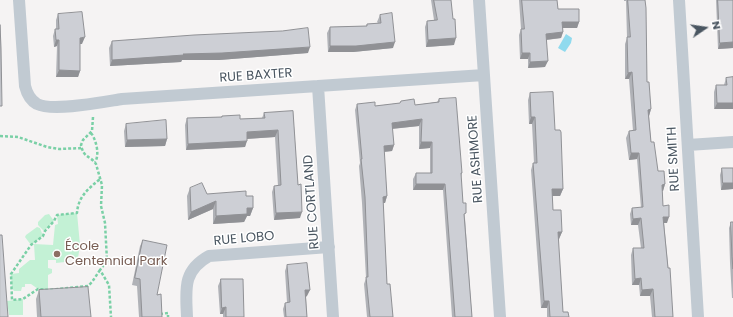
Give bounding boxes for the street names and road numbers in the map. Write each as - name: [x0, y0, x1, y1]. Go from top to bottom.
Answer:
- street label: RUE BAXTER: [219, 66, 293, 86]
- street label: RUE ASHMORE: [465, 114, 487, 204]
- street label: RUE SMITH: [665, 126, 683, 192]
- street label: RUE CORTLAND: [301, 154, 323, 250]
- street label: RUE LOBO: [213, 229, 275, 249]

